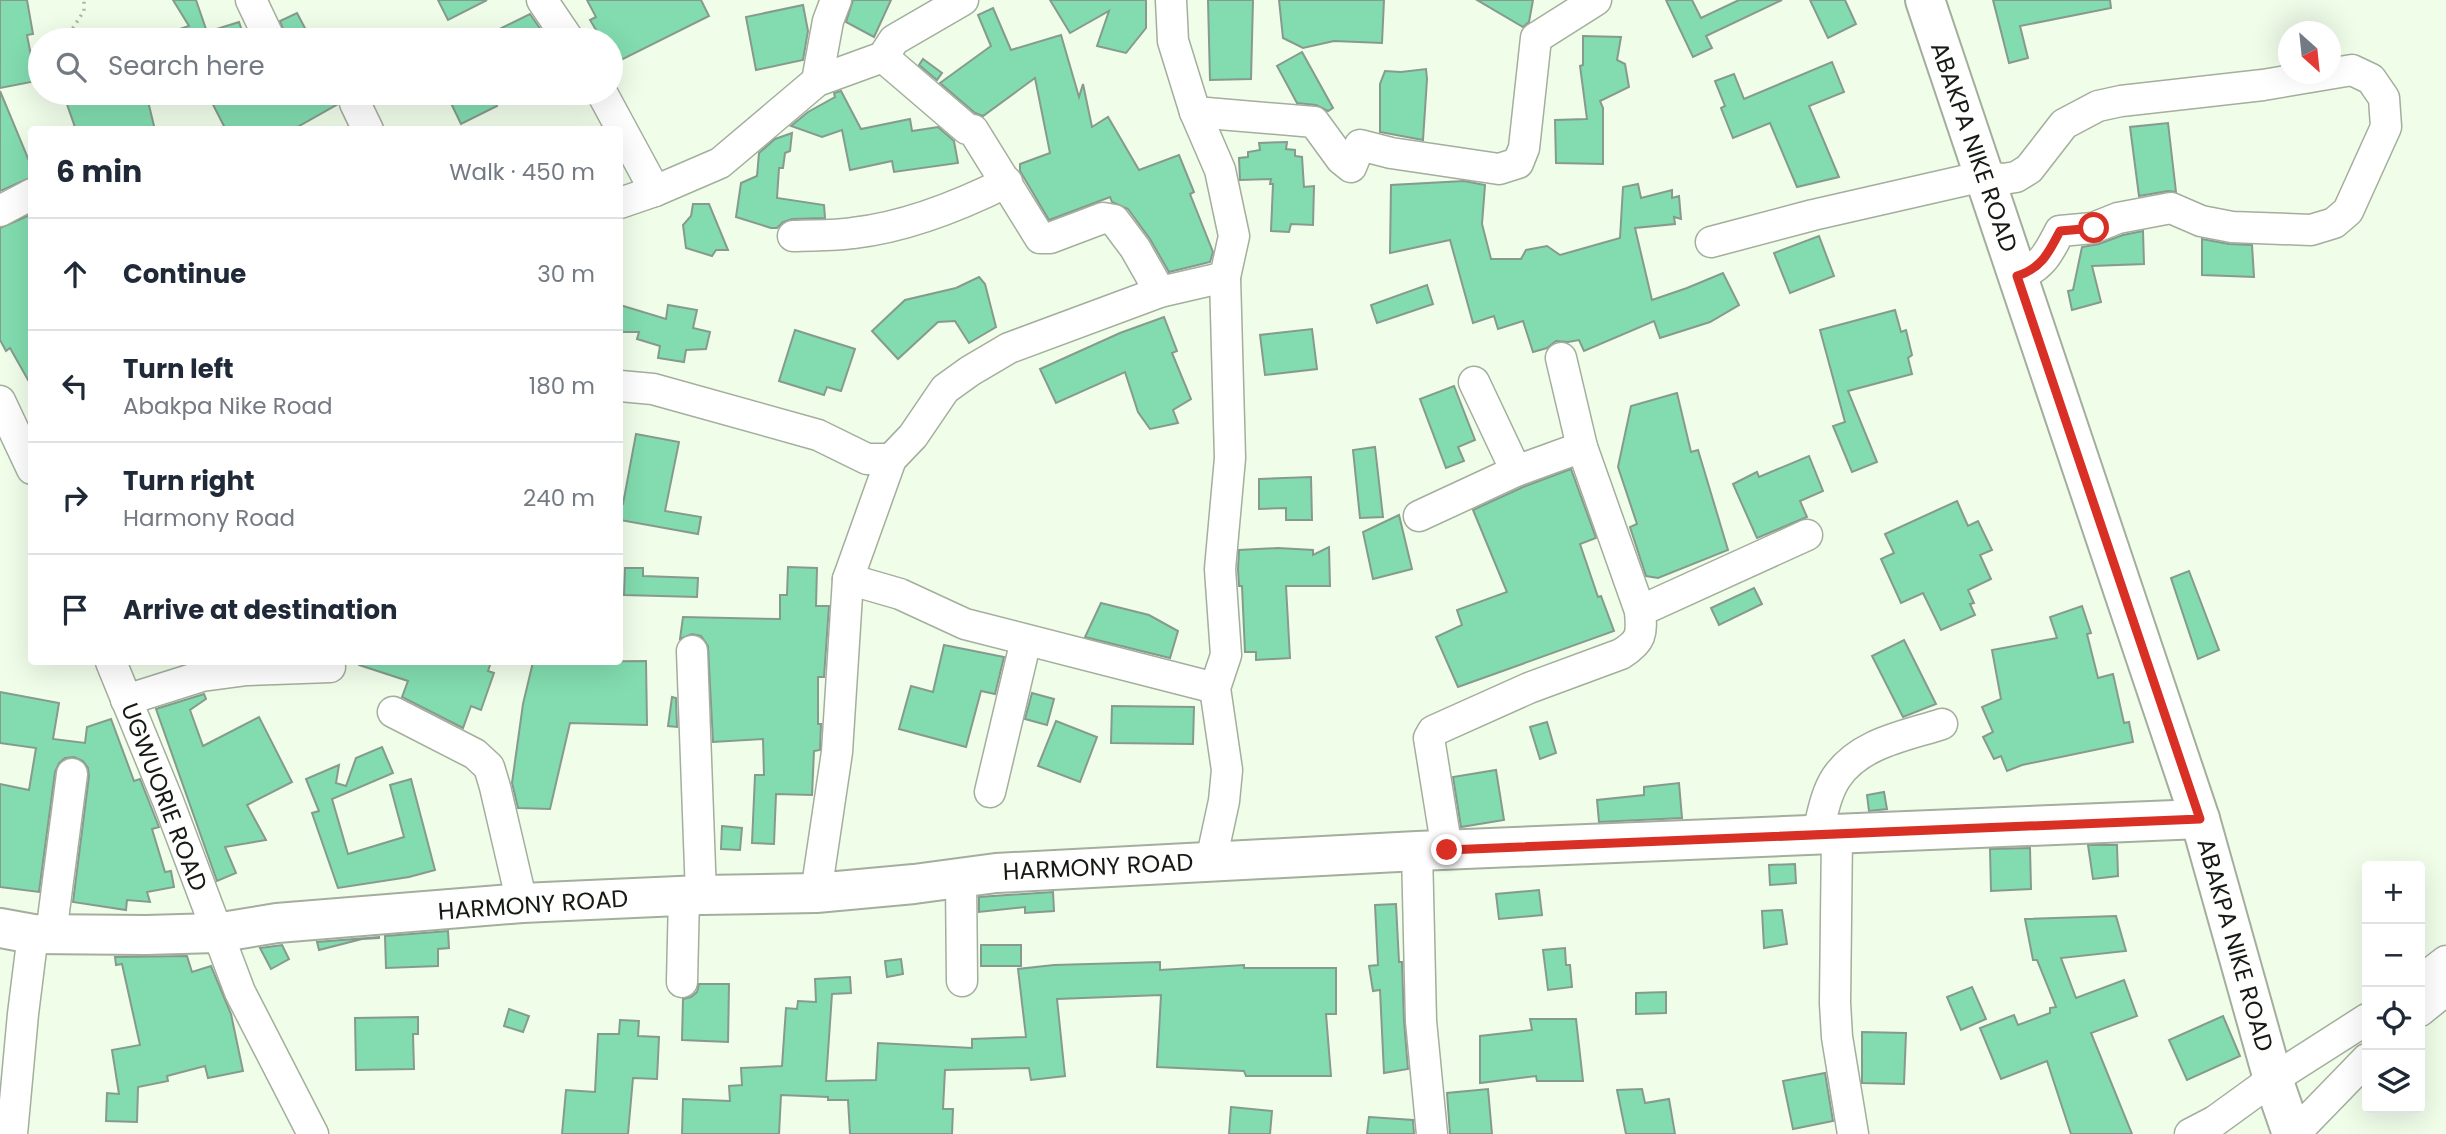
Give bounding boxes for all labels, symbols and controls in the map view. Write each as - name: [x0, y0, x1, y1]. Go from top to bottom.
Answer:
- north arrow: [2278, 21, 2341, 84]
- search box: [28, 28, 623, 105]
- street label: ABAKPA NIKE ROAD: [1923, 37, 2026, 256]
- icon: search: [52, 48, 90, 86]
- text: Search here: [108, 48, 265, 84]
- text: 6 min: [56, 150, 142, 193]
- text: Walk · 450 m: [449, 156, 595, 188]
- route start: [2078, 212, 2109, 243]
- icon: ahead: [56, 255, 94, 293]
- text: Continue: [123, 256, 246, 292]
- text: 30 m: [537, 258, 595, 290]
- text: Turn left: [123, 351, 234, 387]
- icon: left: [56, 367, 94, 405]
- text: 180 m: [529, 370, 595, 402]
- text: Abakpa Nike Road: [123, 390, 333, 422]
- text: Turn right: [123, 463, 255, 499]
- icon: right: [56, 479, 94, 517]
- text: 240 m: [523, 482, 595, 514]
- text: Harmony Road: [123, 502, 295, 534]
- icon: arrive: [56, 591, 94, 629]
- text: Arrive at destination: [123, 592, 398, 628]
- street label: UGWUORIE ROAD: [113, 698, 216, 896]
- route end: [1431, 834, 1462, 865]
- street label: ABAKPA NIKE ROAD: [2189, 834, 2282, 1055]
- street label: HARMONY ROAD: [1002, 845, 1194, 888]
- map controls: [2362, 861, 2425, 1113]
- button: +: [2362, 861, 2425, 924]
- street label: HARMONY ROAD: [437, 881, 629, 928]
- button: −: [2362, 924, 2425, 987]
- button: locate: [2362, 987, 2425, 1050]
- button: layers: [2362, 1050, 2425, 1113]

